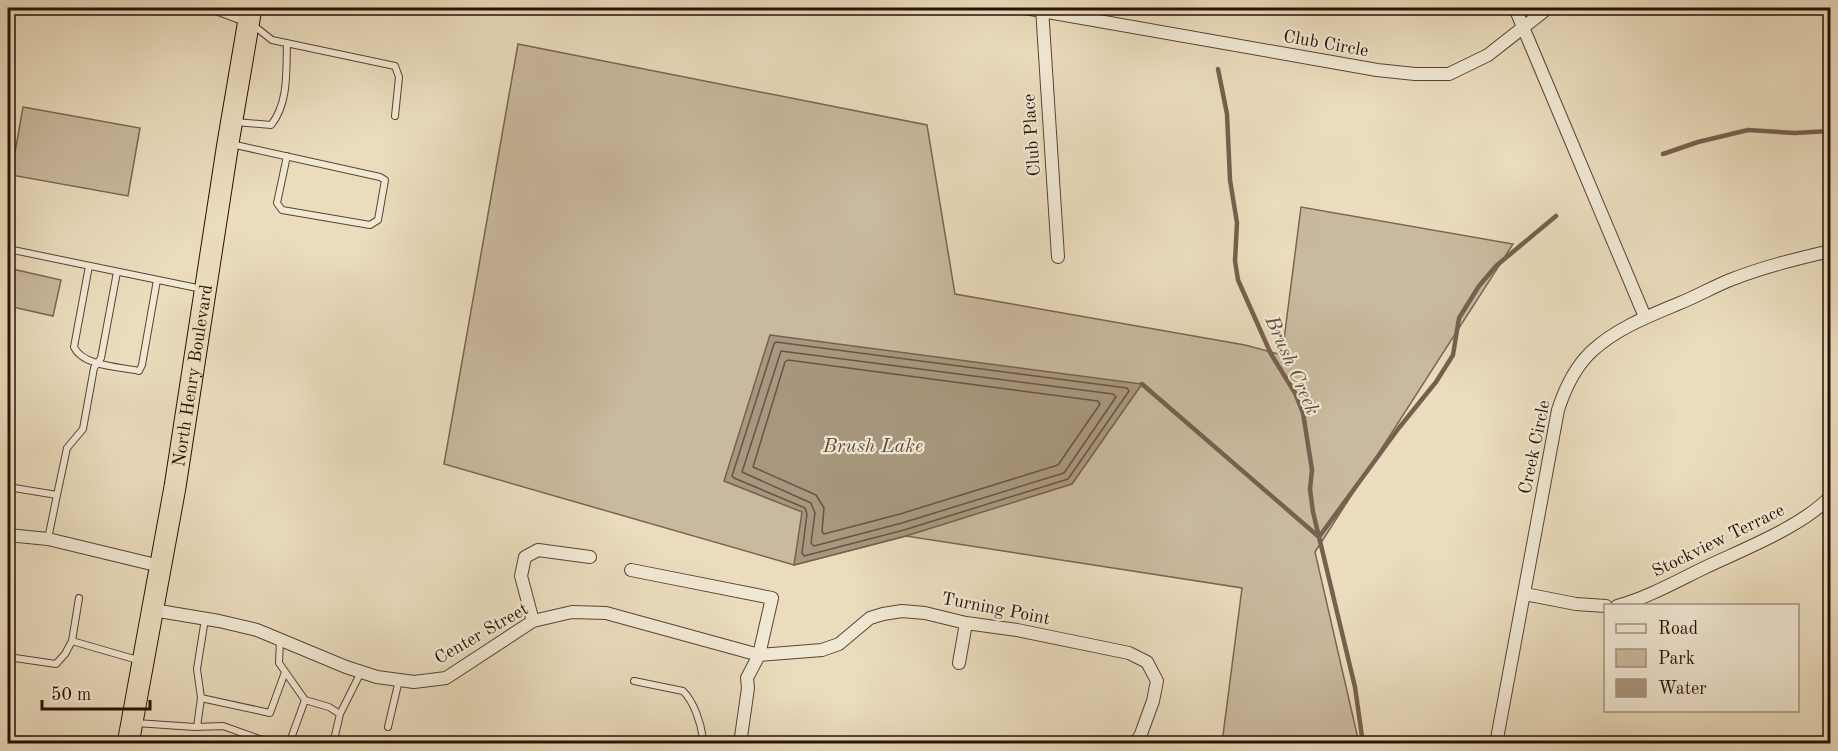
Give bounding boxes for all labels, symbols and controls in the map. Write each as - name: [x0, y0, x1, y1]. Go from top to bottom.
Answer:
- street label: Club Circle: [1282, 28, 1370, 60]
- street label: Club Place: [1020, 93, 1044, 177]
- street label: North Henry Boulevard: [170, 283, 216, 468]
- water label: Brush Creek: [1260, 312, 1322, 419]
- street label: Creek Circle: [1516, 399, 1554, 496]
- water label: Brush Lake: [822, 437, 923, 457]
- street label: Stockview Terrace: [1649, 501, 1788, 581]
- street label: Turning Point: [940, 590, 1052, 628]
- street label: Center Street: [432, 600, 531, 668]
- legend: [1604, 604, 1799, 712]
- text: Road: [1658, 620, 1698, 638]
- text: Park: [1658, 650, 1695, 668]
- scale bar: [42, 673, 150, 711]
- text: Water: [1658, 680, 1707, 698]
- text: 50 m: [51, 686, 91, 704]

